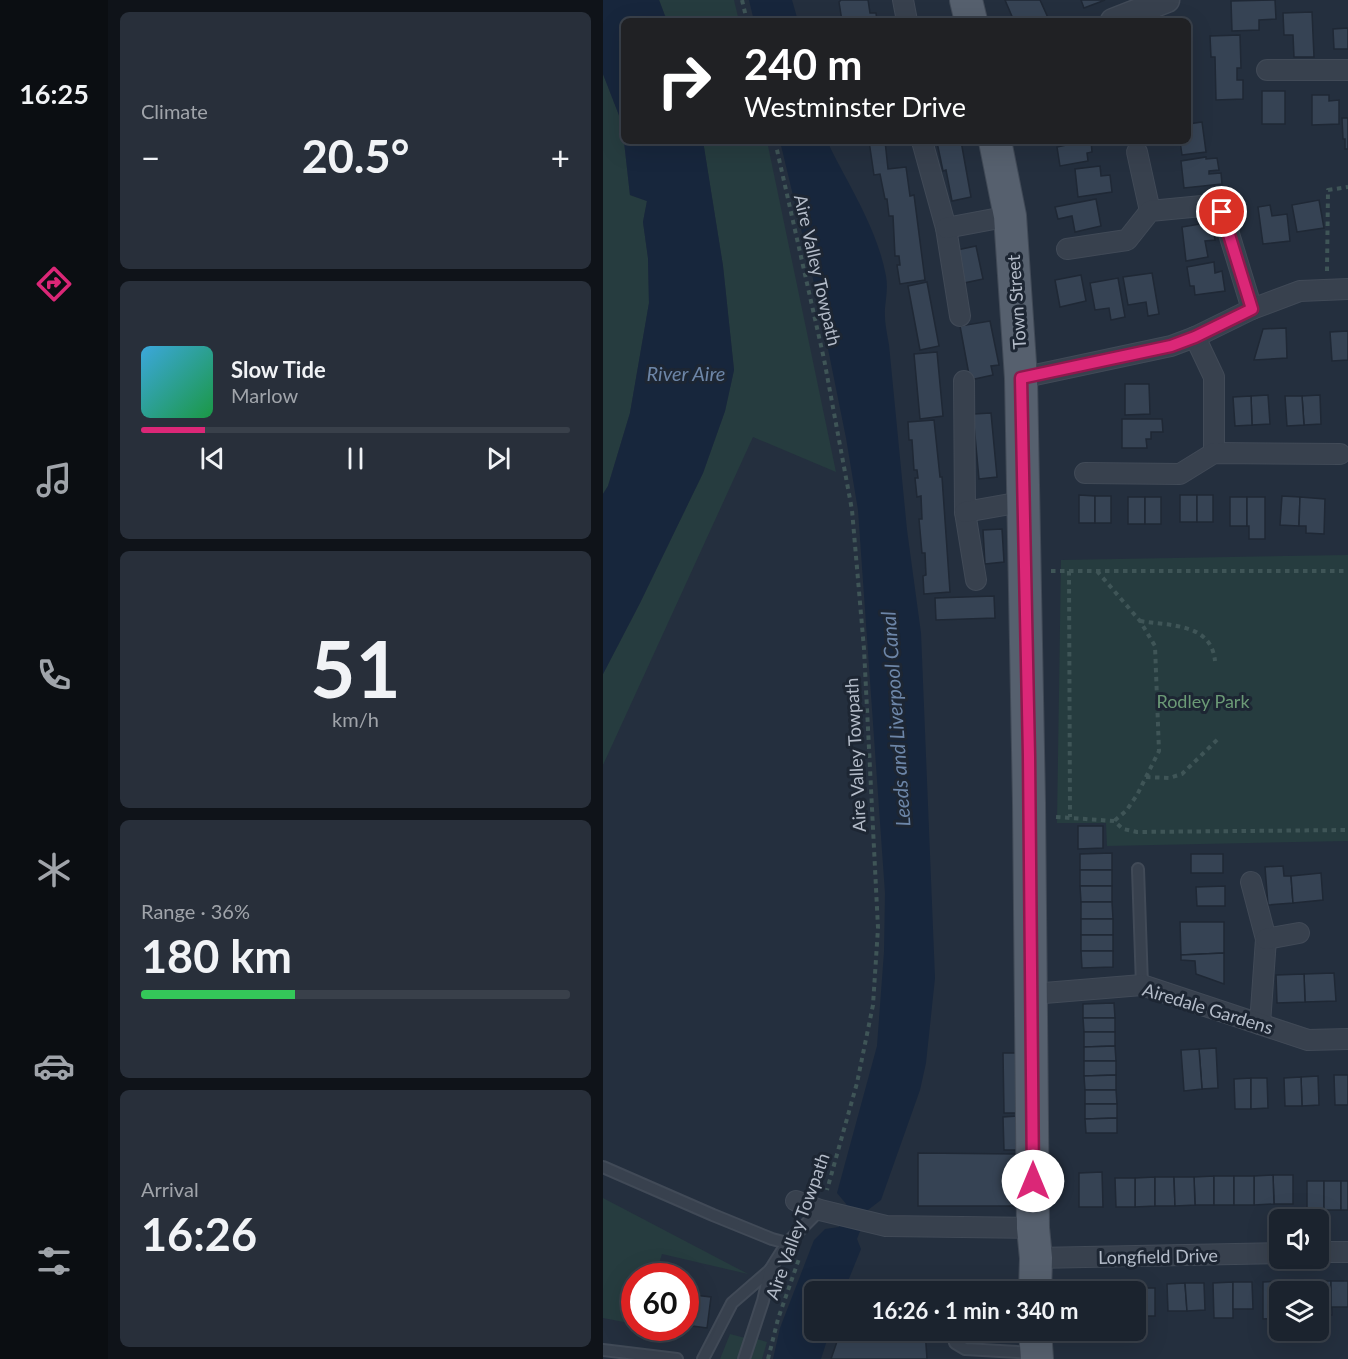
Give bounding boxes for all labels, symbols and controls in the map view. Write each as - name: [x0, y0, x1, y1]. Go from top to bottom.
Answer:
- text: 240 m: [744, 39, 862, 89]
- icon: right: [645, 42, 723, 120]
- text: 16:25: [19, 77, 89, 110]
- text: Westminster Drive: [744, 90, 966, 123]
- text: Climate: [141, 99, 208, 123]
- text: 20.5°: [302, 129, 409, 183]
- text: −: [141, 137, 160, 177]
- text: +: [551, 137, 570, 177]
- pin: [1196, 186, 1247, 237]
- street label: Aire Valley Towpath: [790, 192, 846, 348]
- icon: arrive: [1205, 195, 1238, 228]
- street label: Town Street: [1002, 253, 1030, 350]
- icon: directions: [33, 263, 75, 305]
- text: Slow Tide: [231, 356, 326, 383]
- water label: River Aire: [647, 361, 725, 385]
- text: Marlow: [231, 383, 298, 407]
- icon: previous: [196, 442, 229, 475]
- icon: pause: [339, 442, 372, 475]
- icon: next: [482, 442, 515, 475]
- icon: music: [33, 459, 75, 501]
- water label: Leeds and Liverpool Canal: [875, 610, 914, 827]
- text: 51: [310, 621, 401, 715]
- icon: phone: [33, 654, 75, 696]
- street label: Aire Valley Towpath: [840, 677, 870, 833]
- park label: Rodley Park: [1156, 690, 1250, 712]
- text: km/h: [332, 707, 379, 731]
- icon: climate: [33, 849, 75, 891]
- text: Range · 36%: [141, 899, 250, 923]
- text: 180 km: [141, 929, 292, 983]
- street label: Airedale Gardens: [1140, 978, 1276, 1038]
- icon: car: [33, 1045, 75, 1087]
- position arrow: [1001, 1149, 1065, 1213]
- street label: Aire Valley Towpath: [760, 1150, 834, 1302]
- text: Arrival: [141, 1177, 199, 1201]
- text: 16:26: [141, 1207, 257, 1261]
- map controls: [1269, 1209, 1329, 1341]
- button: sound: [1269, 1209, 1329, 1269]
- icon: filters: [33, 1240, 75, 1282]
- street label: Longfield Drive: [1098, 1244, 1218, 1268]
- speed limit sign: 60: [621, 1263, 699, 1341]
- button: layers: [1269, 1281, 1329, 1341]
- text: 16:26 · 1 min · 340 m: [872, 1297, 1078, 1324]

